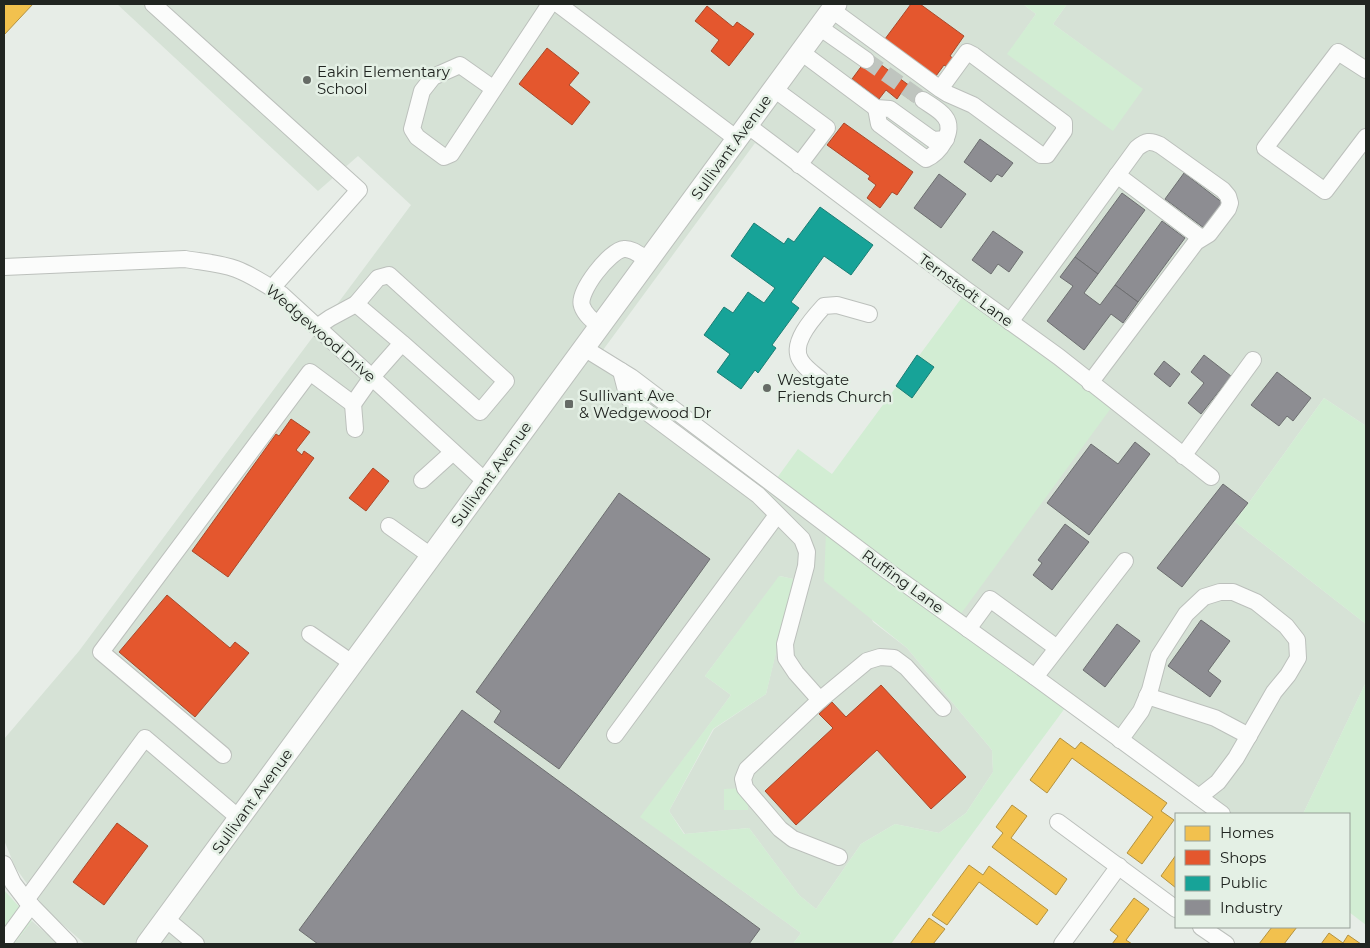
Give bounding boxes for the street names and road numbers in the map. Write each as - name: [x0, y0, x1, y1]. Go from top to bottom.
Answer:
- street label: Sullivant Avenue: [687, 91, 775, 203]
- street label: Ternstedt Lane: [915, 249, 1017, 331]
- street label: Wedgewood Drive: [262, 280, 380, 386]
- street label: Sullivant Avenue: [447, 418, 535, 530]
- street label: Ruffing Lane: [858, 545, 948, 617]
- street label: Sullivant Avenue: [208, 745, 296, 857]

